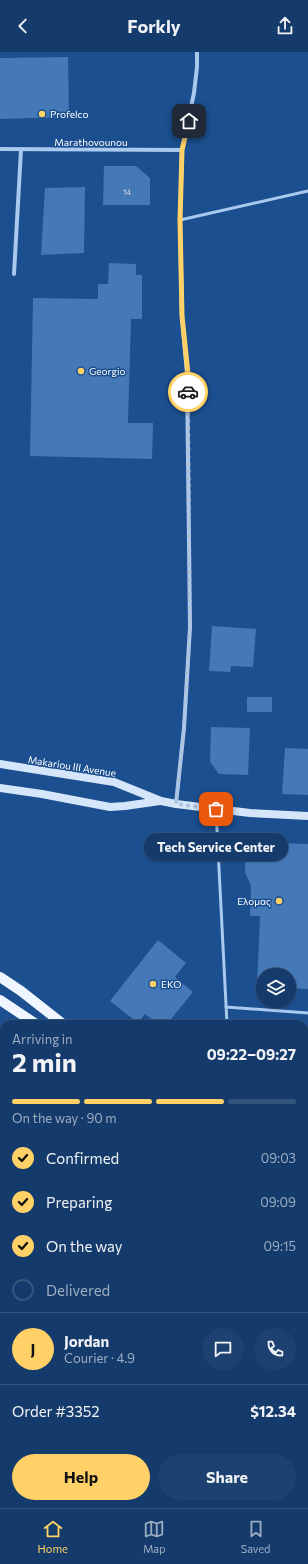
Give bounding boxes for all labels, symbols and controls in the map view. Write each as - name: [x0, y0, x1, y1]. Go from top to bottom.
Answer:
- icon: back: [12, 15, 34, 37]
- text: Forkly: [127, 15, 181, 37]
- icon: share: [274, 15, 296, 37]
- pin: [172, 104, 206, 138]
- place label: Profelco: [50, 108, 88, 120]
- marker: Profelco: [37, 109, 47, 119]
- icon: home: [178, 110, 200, 132]
- street label: Marathovounou: [54, 136, 128, 148]
- house number: 14: [123, 187, 131, 197]
- place label: Georgio: [89, 365, 126, 377]
- marker: Georgio: [76, 366, 86, 376]
- courier: [168, 372, 208, 412]
- icon: car: [177, 381, 199, 403]
- street label: Makariou III Avenue: [27, 753, 117, 779]
- pin: [199, 792, 233, 826]
- icon: bag: [205, 798, 227, 820]
- callout: Tech Service Center: [144, 833, 288, 861]
- text: Tech Service Center: [157, 839, 275, 855]
- place label: Ελομας: [237, 895, 271, 907]
- marker: Ελομας: [274, 896, 284, 906]
- map controls: [256, 968, 296, 1008]
- button: layers: [256, 968, 296, 1008]
- place label: EKO: [161, 978, 181, 990]
- marker: EKO: [148, 979, 158, 989]
- text: Arriving in: [12, 1031, 72, 1047]
- text: 09:22–09:27: [207, 1045, 296, 1063]
- text: 2 min: [12, 1046, 77, 1077]
- text: On the way · 90 m: [12, 1110, 117, 1126]
- icon: check: [12, 1147, 34, 1169]
- text: Confirmed: [46, 1149, 119, 1167]
- text: 09:03: [261, 1150, 296, 1166]
- icon: check: [12, 1191, 34, 1213]
- text: Preparing: [46, 1193, 112, 1211]
- text: 09:09: [260, 1194, 296, 1210]
- icon: check: [12, 1235, 34, 1257]
- text: On the way: [46, 1237, 123, 1255]
- text: 09:15: [264, 1238, 296, 1254]
- text: Delivered: [46, 1281, 110, 1299]
- button: chat: [202, 1328, 244, 1370]
- button: phone: [254, 1328, 296, 1370]
- text: Jordan: [64, 1332, 109, 1350]
- text: J: [31, 1340, 35, 1358]
- text: Courier · 4.9: [64, 1350, 135, 1366]
- text: Order #3352: [12, 1402, 100, 1420]
- text: $12.34: [250, 1402, 296, 1420]
- button: Help: [12, 1454, 150, 1500]
- button: Share: [158, 1454, 296, 1500]
- tab: Home: [38, 1518, 68, 1555]
- tab: Map: [143, 1518, 166, 1555]
- tab: Saved: [241, 1518, 270, 1555]

